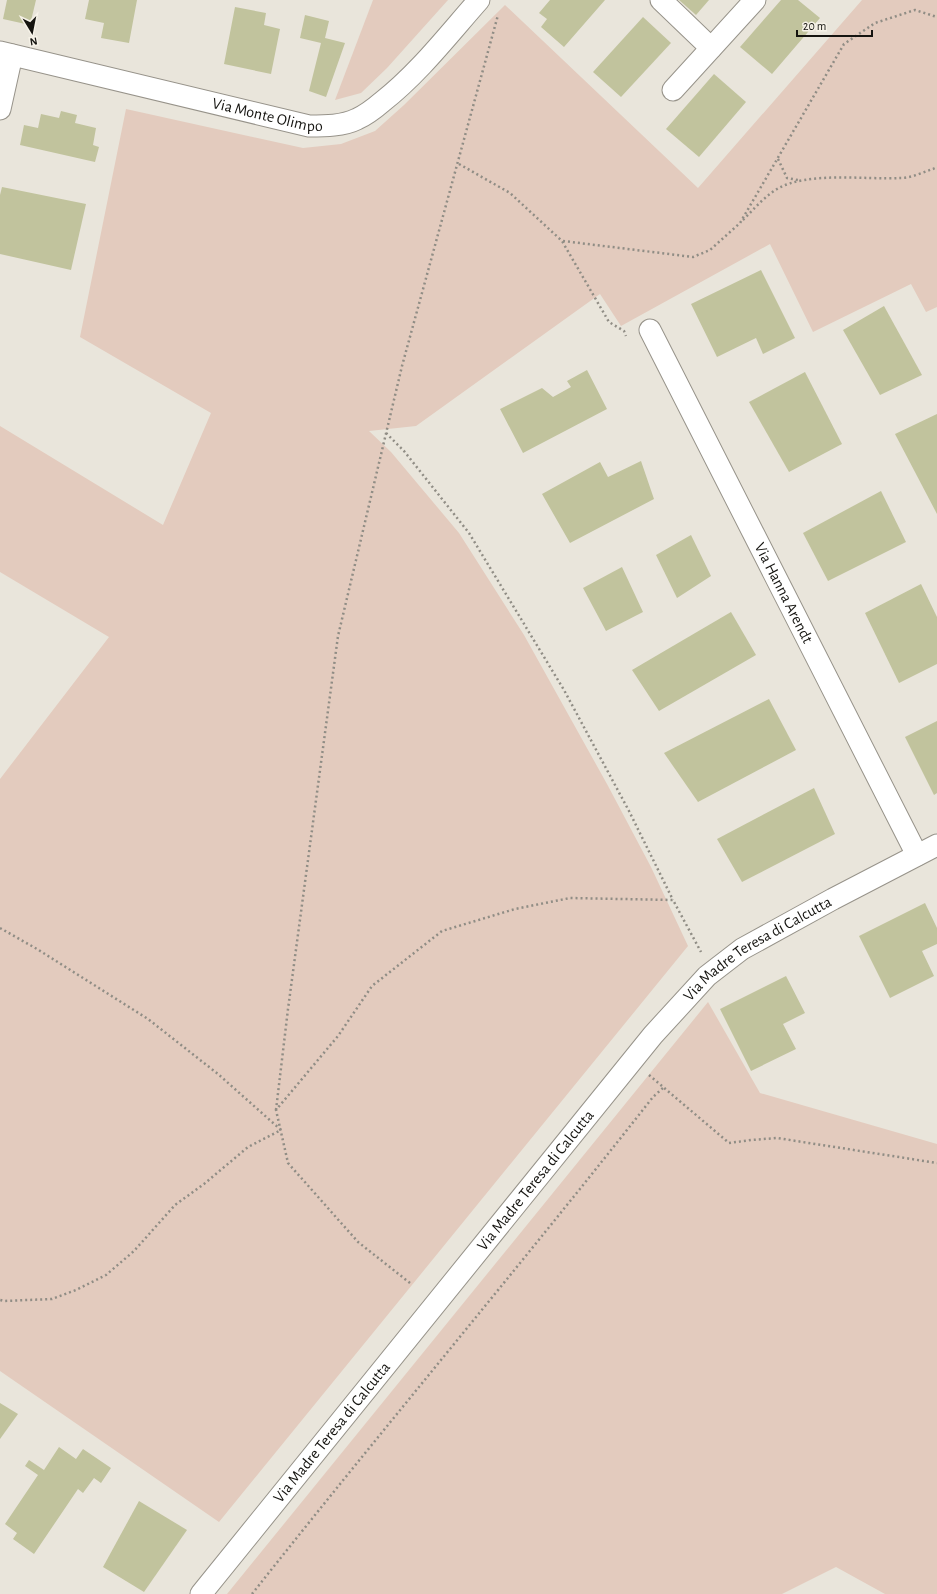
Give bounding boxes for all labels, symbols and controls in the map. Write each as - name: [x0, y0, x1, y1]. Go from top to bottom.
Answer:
- north arrow: [12, 12, 52, 52]
- scale bar: [797, 12, 872, 38]
- text: 20 m: [803, 20, 826, 32]
- text: N: [29, 35, 38, 47]
- street label: Via Monte Olimpo: [211, 95, 323, 134]
- street label: Via Hanna Arendt: [752, 540, 816, 646]
- street label: Via Madre Teresa di Calcutta: [680, 894, 834, 1004]
- street label: Via Madre Teresa di Calcutta: [474, 1107, 597, 1254]
- street label: Via Madre Teresa di Calcutta: [270, 1359, 393, 1506]

